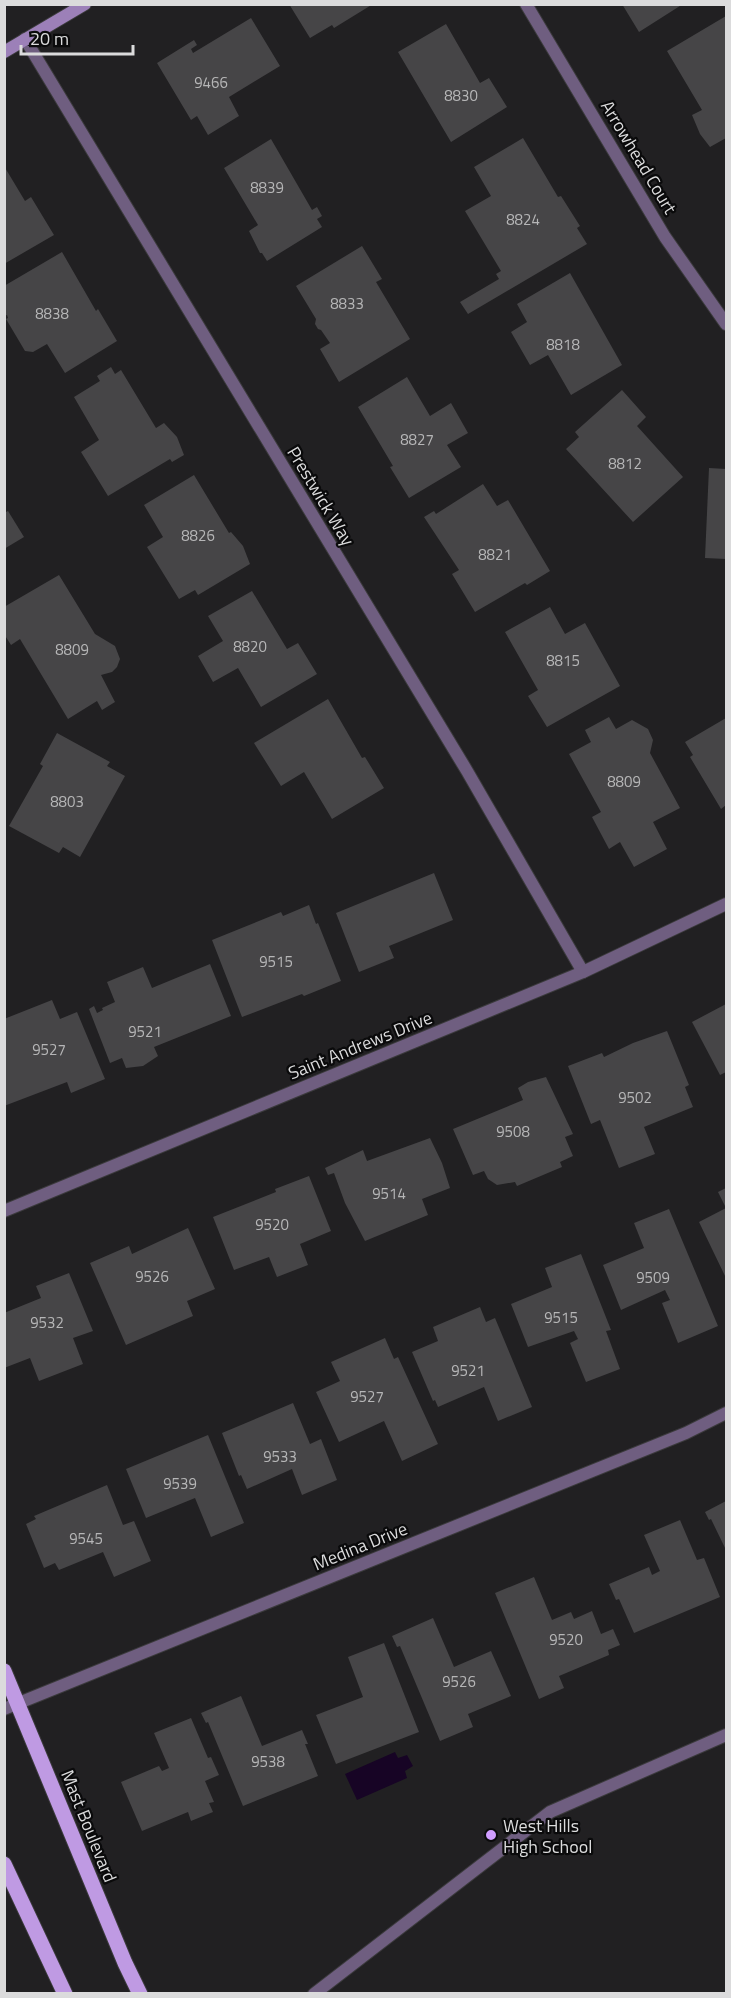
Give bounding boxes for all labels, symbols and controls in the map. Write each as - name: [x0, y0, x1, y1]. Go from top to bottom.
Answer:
- scale bar: [21, 18, 134, 56]
- text: 20 m: [30, 25, 69, 52]
- house number: 9466: [194, 71, 228, 94]
- house number: 8830: [444, 84, 478, 107]
- street label: Arrowhead Court: [594, 95, 684, 220]
- house number: 8839: [250, 176, 284, 199]
- house number: 8824: [506, 208, 540, 231]
- house number: 8833: [330, 292, 364, 315]
- house number: 8838: [35, 302, 69, 325]
- house number: 8818: [546, 333, 580, 356]
- house number: 8827: [400, 428, 434, 451]
- street label: Prestwick Way: [281, 441, 362, 551]
- house number: 8812: [608, 452, 642, 475]
- house number: 8826: [181, 524, 215, 547]
- house number: 8821: [478, 543, 512, 566]
- house number: 8820: [233, 635, 267, 658]
- house number: 8809: [55, 638, 89, 661]
- house number: 8815: [546, 649, 580, 672]
- house number: 8809: [607, 770, 641, 793]
- house number: 8803: [50, 790, 84, 813]
- house number: 9515: [259, 950, 293, 973]
- street label: Saint Andrews Drive: [284, 1004, 436, 1086]
- house number: 9521: [128, 1020, 162, 1043]
- house number: 9527: [32, 1038, 66, 1061]
- house number: 9502: [618, 1086, 652, 1109]
- house number: 9508: [496, 1120, 530, 1143]
- house number: 9514: [372, 1182, 406, 1205]
- house number: 9520: [255, 1213, 289, 1236]
- house number: 9526: [135, 1265, 169, 1288]
- house number: 9509: [636, 1266, 670, 1289]
- house number: 9515: [544, 1306, 578, 1329]
- house number: 9532: [30, 1311, 64, 1334]
- house number: 9521: [451, 1359, 485, 1382]
- house number: 9527: [350, 1385, 384, 1408]
- house number: 9533: [263, 1445, 297, 1468]
- house number: 9539: [163, 1472, 197, 1495]
- street label: Medina Drive: [309, 1515, 411, 1577]
- house number: 9545: [69, 1527, 103, 1550]
- house number: 9520: [549, 1628, 583, 1651]
- house number: 9526: [442, 1670, 476, 1693]
- house number: 9538: [251, 1750, 285, 1773]
- street label: Mast Boulevard: [54, 1766, 124, 1886]
- place label: West Hills High School: [503, 1812, 592, 1860]
- marker: West Hills High School: [484, 1828, 498, 1842]

